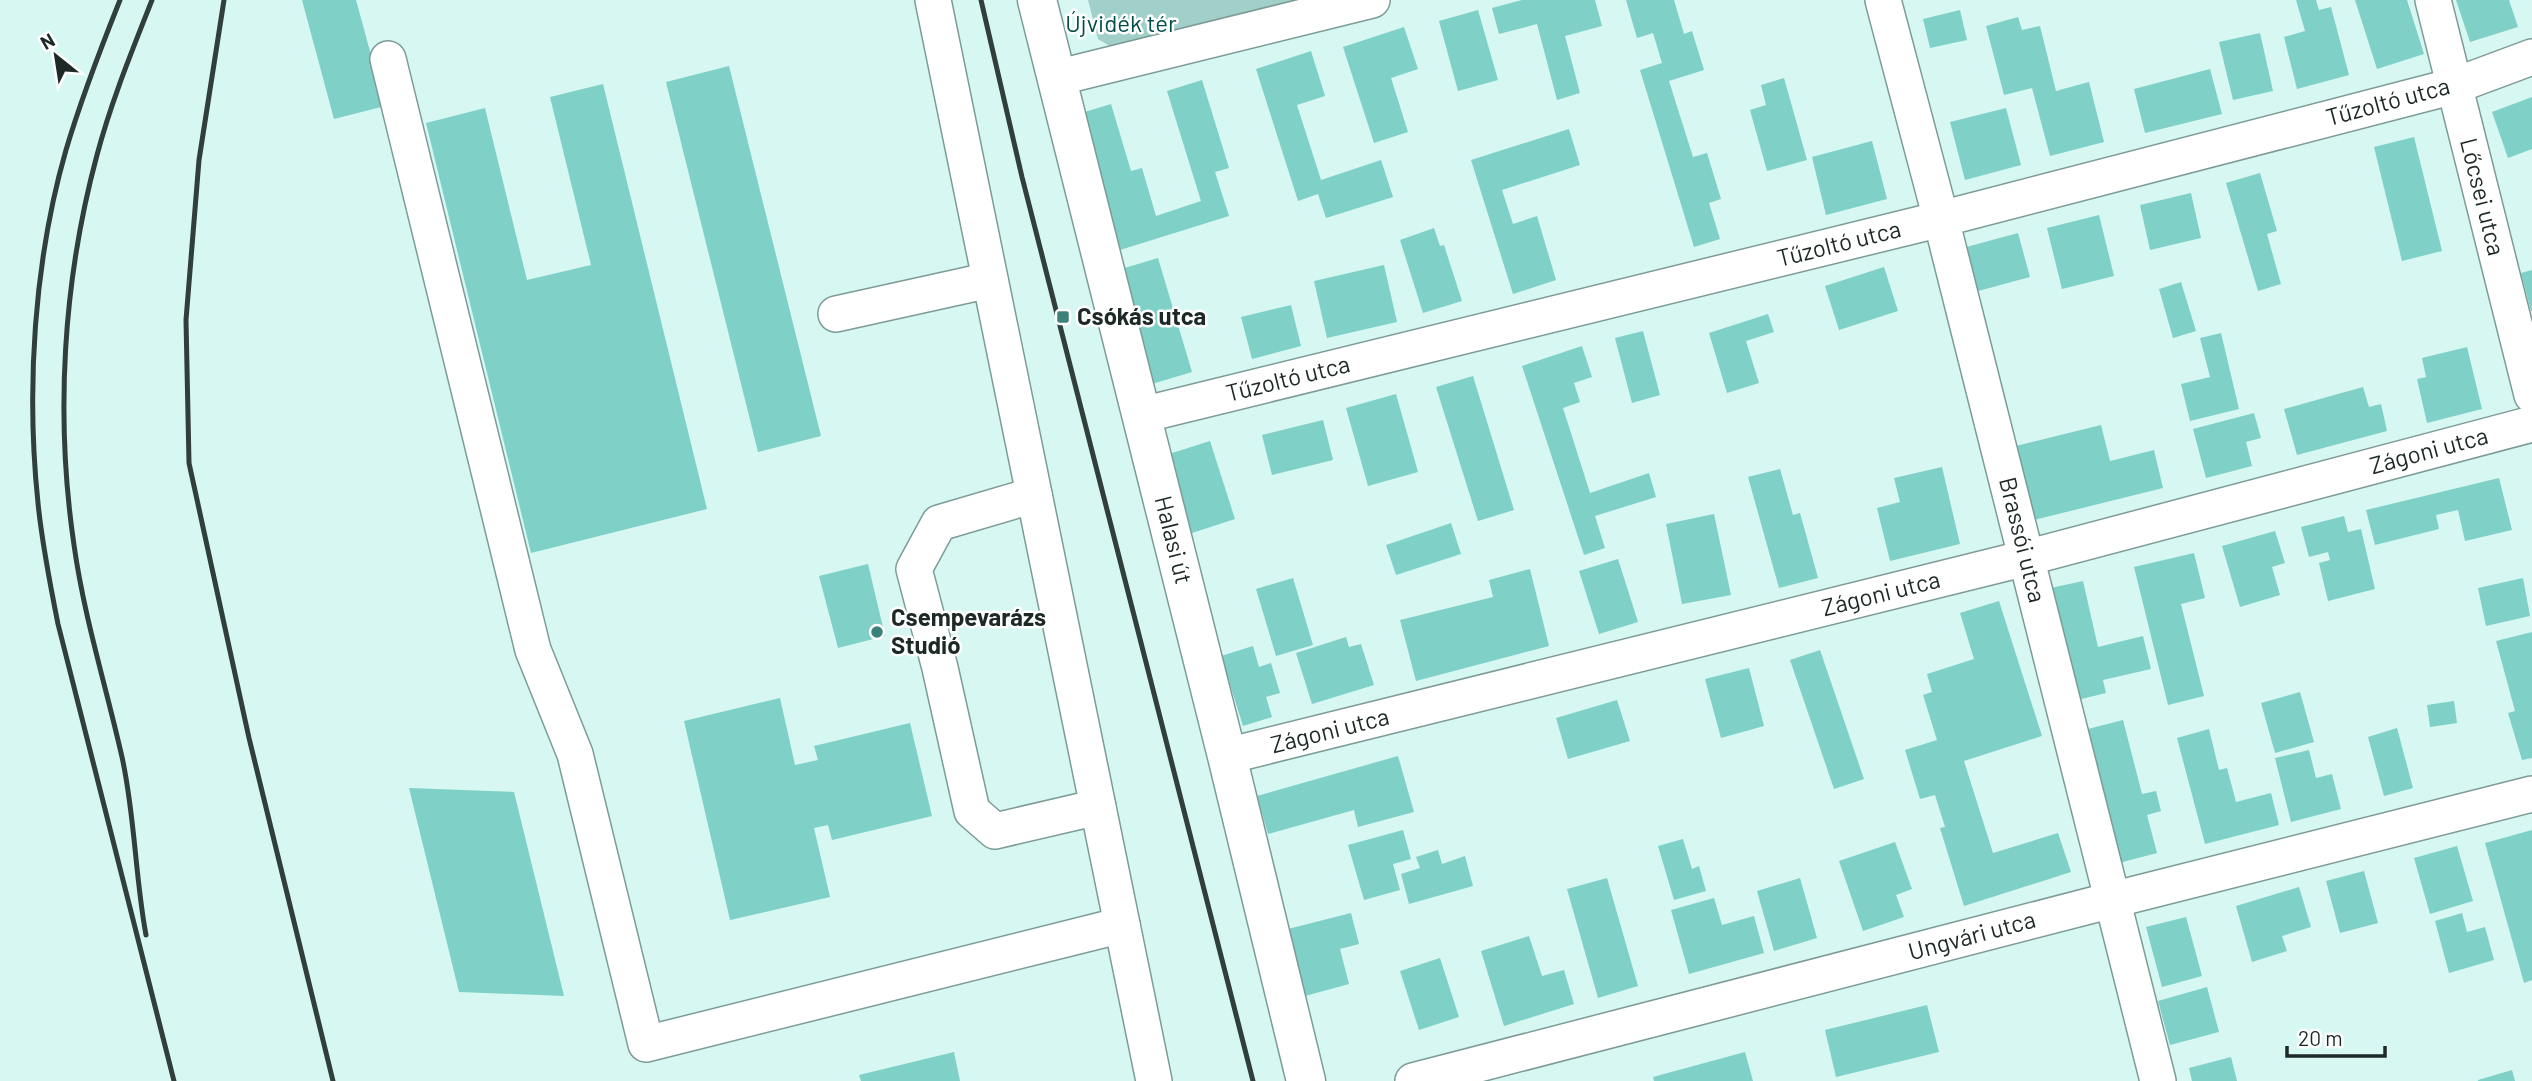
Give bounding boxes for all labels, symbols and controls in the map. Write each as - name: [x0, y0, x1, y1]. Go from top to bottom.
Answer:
- park label: Újvidék tér: [1065, 8, 1177, 37]
- north arrow: [21, 21, 91, 91]
- text: N: [36, 28, 58, 54]
- street label: Tűzoltó utca: [2323, 70, 2453, 131]
- street label: Lőcsei utca: [2455, 135, 2512, 258]
- street label: Tűzoltó utca: [1774, 213, 1904, 272]
- place label: Csókás utca: [1077, 301, 1206, 330]
- marker: Csókás utca: [1055, 309, 1071, 325]
- street label: Tűzoltó utca: [1223, 348, 1353, 407]
- street label: Zágoni utca: [2366, 420, 2491, 479]
- street label: Brassói utca: [1994, 474, 2053, 605]
- street label: Halasi út: [1150, 493, 1199, 587]
- street label: Zágoni utca: [1818, 564, 1943, 621]
- place label: Csempevarázs Studió: [891, 602, 1046, 659]
- marker: Csempevarázs Studió: [869, 624, 885, 640]
- street label: Zágoni utca: [1267, 701, 1392, 758]
- street label: Ungvári utca: [1905, 904, 2038, 965]
- scale bar: [2287, 1014, 2385, 1058]
- text: 20 m: [2298, 1025, 2343, 1050]

